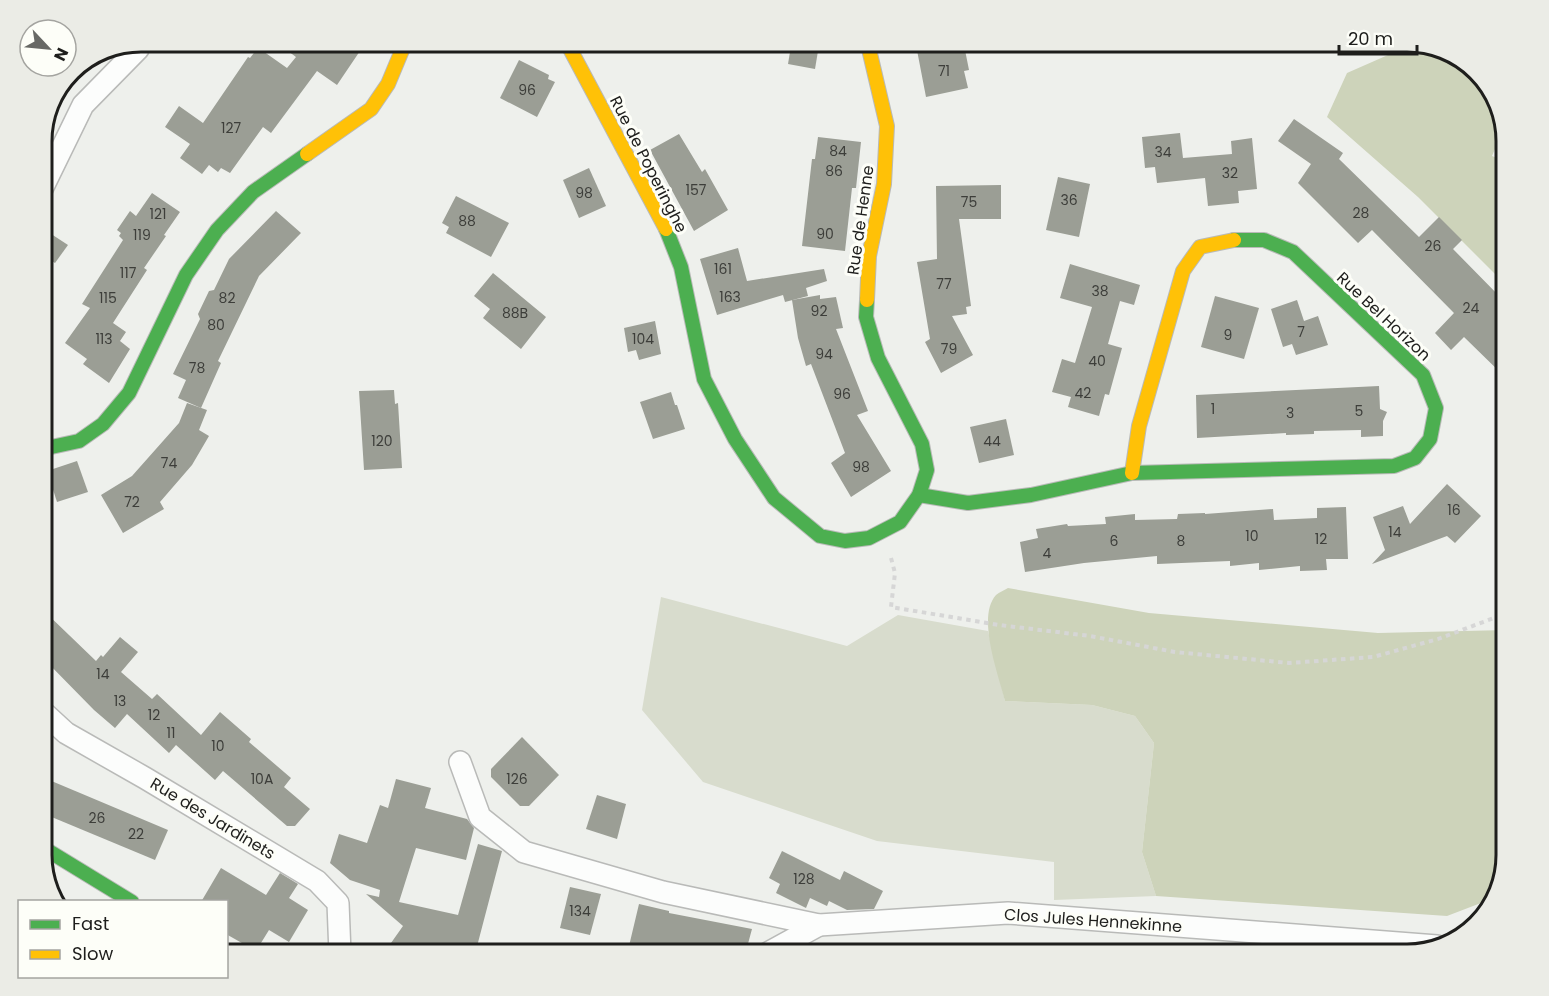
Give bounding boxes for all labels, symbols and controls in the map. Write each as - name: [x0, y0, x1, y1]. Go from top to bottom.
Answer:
- north arrow: [18, 18, 78, 78]
- scale bar: [1339, 18, 1417, 56]
- text: 20 m: [1348, 26, 1393, 51]
- text: N: [48, 44, 74, 65]
- house number: 71: [938, 61, 950, 81]
- house number: 96: [518, 80, 536, 100]
- street label: Rue de Poperinghe: [604, 92, 693, 237]
- house number: 127: [221, 118, 241, 138]
- house number: 84: [829, 141, 847, 161]
- house number: 34: [1154, 142, 1172, 162]
- house number: 86: [825, 161, 843, 181]
- house number: 32: [1222, 163, 1238, 183]
- street label: Rue de Henne: [841, 164, 880, 276]
- house number: 157: [686, 180, 707, 200]
- house number: 98: [575, 183, 593, 203]
- house number: 36: [1060, 190, 1078, 210]
- house number: 75: [961, 192, 977, 212]
- house number: 28: [1353, 203, 1370, 223]
- house number: 121: [149, 204, 167, 224]
- house number: 88: [458, 211, 476, 231]
- house number: 90: [816, 224, 834, 244]
- house number: 119: [133, 225, 151, 245]
- house number: 26: [1425, 236, 1442, 256]
- house number: 161: [714, 259, 732, 279]
- house number: 117: [120, 263, 137, 283]
- street label: Rue Bel Horizon: [1332, 267, 1436, 366]
- house number: 77: [936, 274, 952, 294]
- house number: 38: [1091, 281, 1109, 301]
- house number: 163: [719, 287, 741, 307]
- house number: 115: [99, 288, 117, 308]
- house number: 82: [219, 288, 235, 308]
- house number: 24: [1463, 298, 1480, 318]
- house number: 92: [811, 301, 827, 321]
- house number: 88B: [502, 303, 528, 323]
- house number: 80: [207, 315, 225, 335]
- house number: 7: [1297, 322, 1305, 342]
- house number: 9: [1224, 325, 1232, 345]
- house number: 113: [95, 329, 113, 349]
- house number: 104: [632, 329, 654, 349]
- house number: 79: [941, 339, 957, 359]
- house number: 94: [815, 344, 833, 364]
- house number: 40: [1088, 351, 1106, 371]
- house number: 78: [189, 358, 205, 378]
- house number: 42: [1075, 383, 1091, 403]
- house number: 96: [833, 384, 851, 404]
- house number: 1: [1211, 399, 1215, 419]
- house number: 5: [1355, 401, 1363, 421]
- house number: 3: [1286, 403, 1294, 423]
- house number: 120: [371, 431, 393, 451]
- house number: 44: [983, 431, 1001, 451]
- house number: 74: [161, 453, 177, 473]
- house number: 98: [852, 457, 870, 477]
- house number: 72: [124, 492, 140, 512]
- house number: 16: [1447, 500, 1461, 520]
- house number: 14: [1388, 522, 1402, 542]
- house number: 10: [1245, 526, 1259, 546]
- house number: 12: [1315, 529, 1327, 549]
- house number: 6: [1110, 531, 1119, 551]
- house number: 8: [1177, 531, 1186, 551]
- house number: 4: [1043, 543, 1052, 563]
- house number: 14: [96, 664, 110, 684]
- house number: 13: [114, 691, 126, 711]
- house number: 12: [148, 705, 160, 725]
- house number: 11: [167, 723, 175, 743]
- house number: 10: [211, 736, 225, 756]
- house number: 10A: [251, 769, 273, 789]
- house number: 126: [506, 769, 528, 789]
- street label: Rue des Jardinets: [146, 772, 279, 865]
- house number: 26: [89, 808, 106, 828]
- house number: 22: [128, 824, 144, 844]
- house number: 128: [793, 869, 815, 889]
- legend: [18, 900, 228, 978]
- house number: 134: [569, 901, 591, 921]
- street label: Clos Jules Hennekinne: [1003, 903, 1183, 938]
- text: Fast: [72, 911, 109, 936]
- text: Slow: [72, 941, 114, 966]

